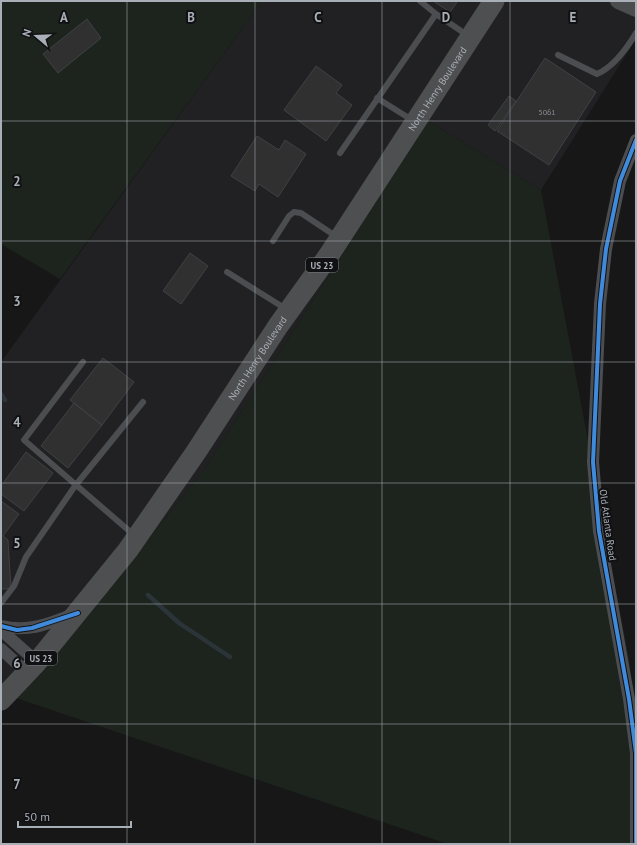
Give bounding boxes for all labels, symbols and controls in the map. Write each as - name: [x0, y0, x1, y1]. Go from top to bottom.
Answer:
- text: A: [60, 9, 68, 26]
- text: B: [187, 9, 195, 26]
- text: C: [314, 9, 322, 26]
- text: D: [442, 9, 450, 26]
- text: E: [570, 9, 577, 26]
- north arrow: [16, 16, 56, 56]
- text: N: [19, 27, 34, 38]
- street label: North Henry Boulevard: [405, 44, 469, 133]
- house number: 5061: [538, 107, 556, 117]
- text: 2: [13, 173, 21, 190]
- road number: US 23: [306, 258, 338, 272]
- text: 3: [13, 293, 21, 310]
- street label: North Henry Boulevard: [225, 313, 290, 403]
- text: 4: [13, 414, 21, 431]
- street label: Old Atlanta Road: [597, 488, 619, 562]
- text: 5: [13, 535, 21, 552]
- road number: US 23: [25, 651, 57, 665]
- text: 6: [13, 655, 21, 672]
- text: 7: [13, 776, 21, 793]
- scale bar: [18, 803, 131, 829]
- text: 50 m: [24, 809, 50, 824]

